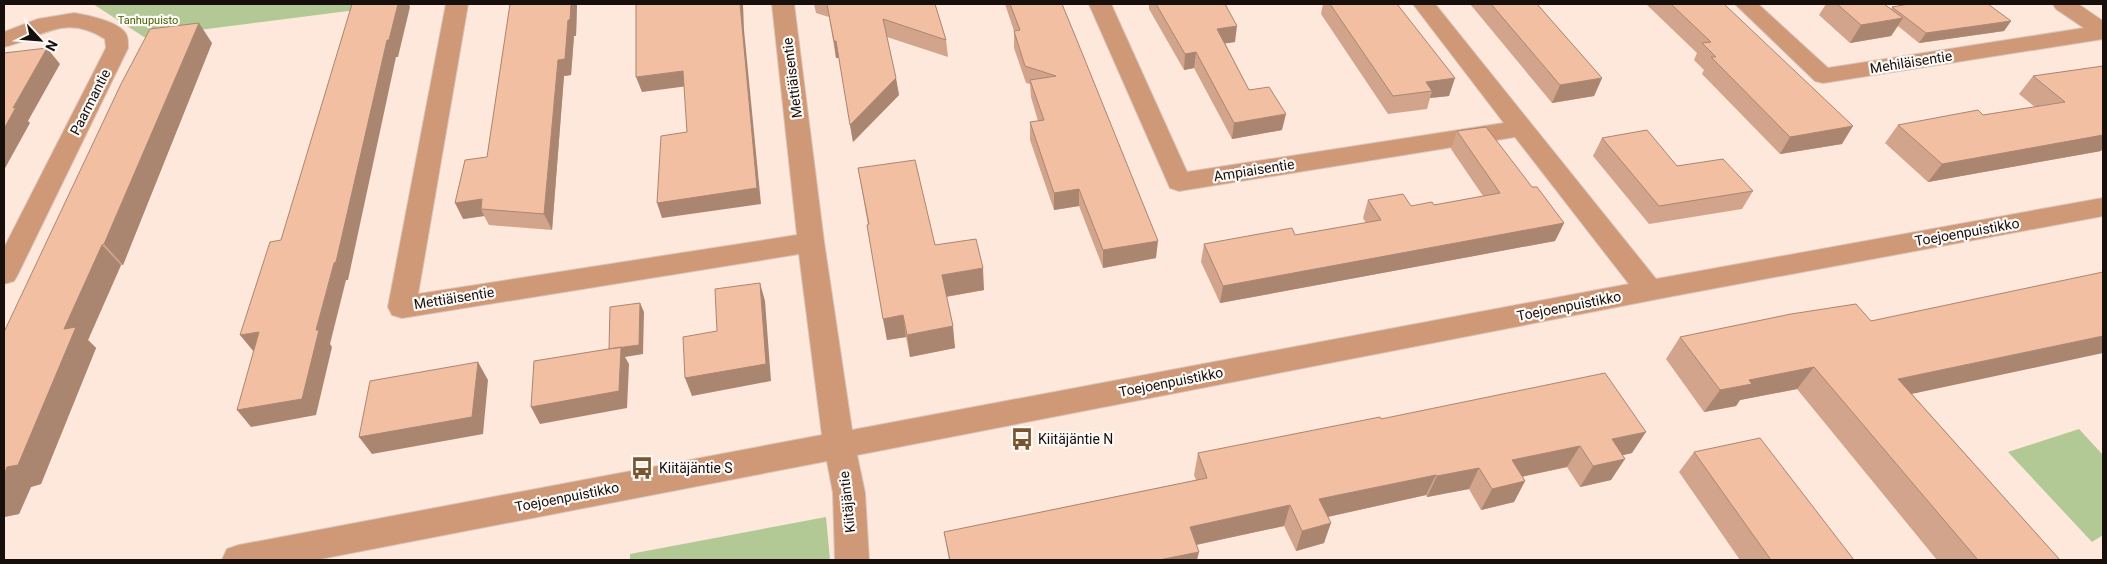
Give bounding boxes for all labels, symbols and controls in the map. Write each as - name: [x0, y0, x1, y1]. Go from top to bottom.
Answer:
- park label: Tanhupuisto: [118, 14, 178, 27]
- north arrow: [15, 15, 65, 65]
- street label: Mettiäisentie: [779, 37, 805, 119]
- text: N: [42, 38, 61, 54]
- street label: Mehiläisentie: [1869, 48, 1953, 76]
- street label: Paarmantie: [67, 66, 113, 138]
- street label: Ampiaisentie: [1213, 156, 1295, 184]
- street label: Toejoenpuistikko: [1913, 215, 2021, 249]
- street label: Mettiäisentie: [413, 284, 495, 312]
- street label: Toejoenpuistikko: [1515, 288, 1623, 324]
- street label: Toejoenpuistikko: [1117, 364, 1225, 400]
- bus stop icon: Kiitäjäntie N: [1009, 426, 1035, 452]
- place label: Kiitäjäntie N: [1038, 431, 1113, 447]
- bus stop icon: Kiitäjäntie S: [629, 455, 655, 481]
- place label: Kiitäjäntie S: [659, 460, 733, 476]
- street label: Kiitäjäntie: [836, 470, 858, 534]
- street label: Toejoenpuistikko: [513, 479, 621, 515]

